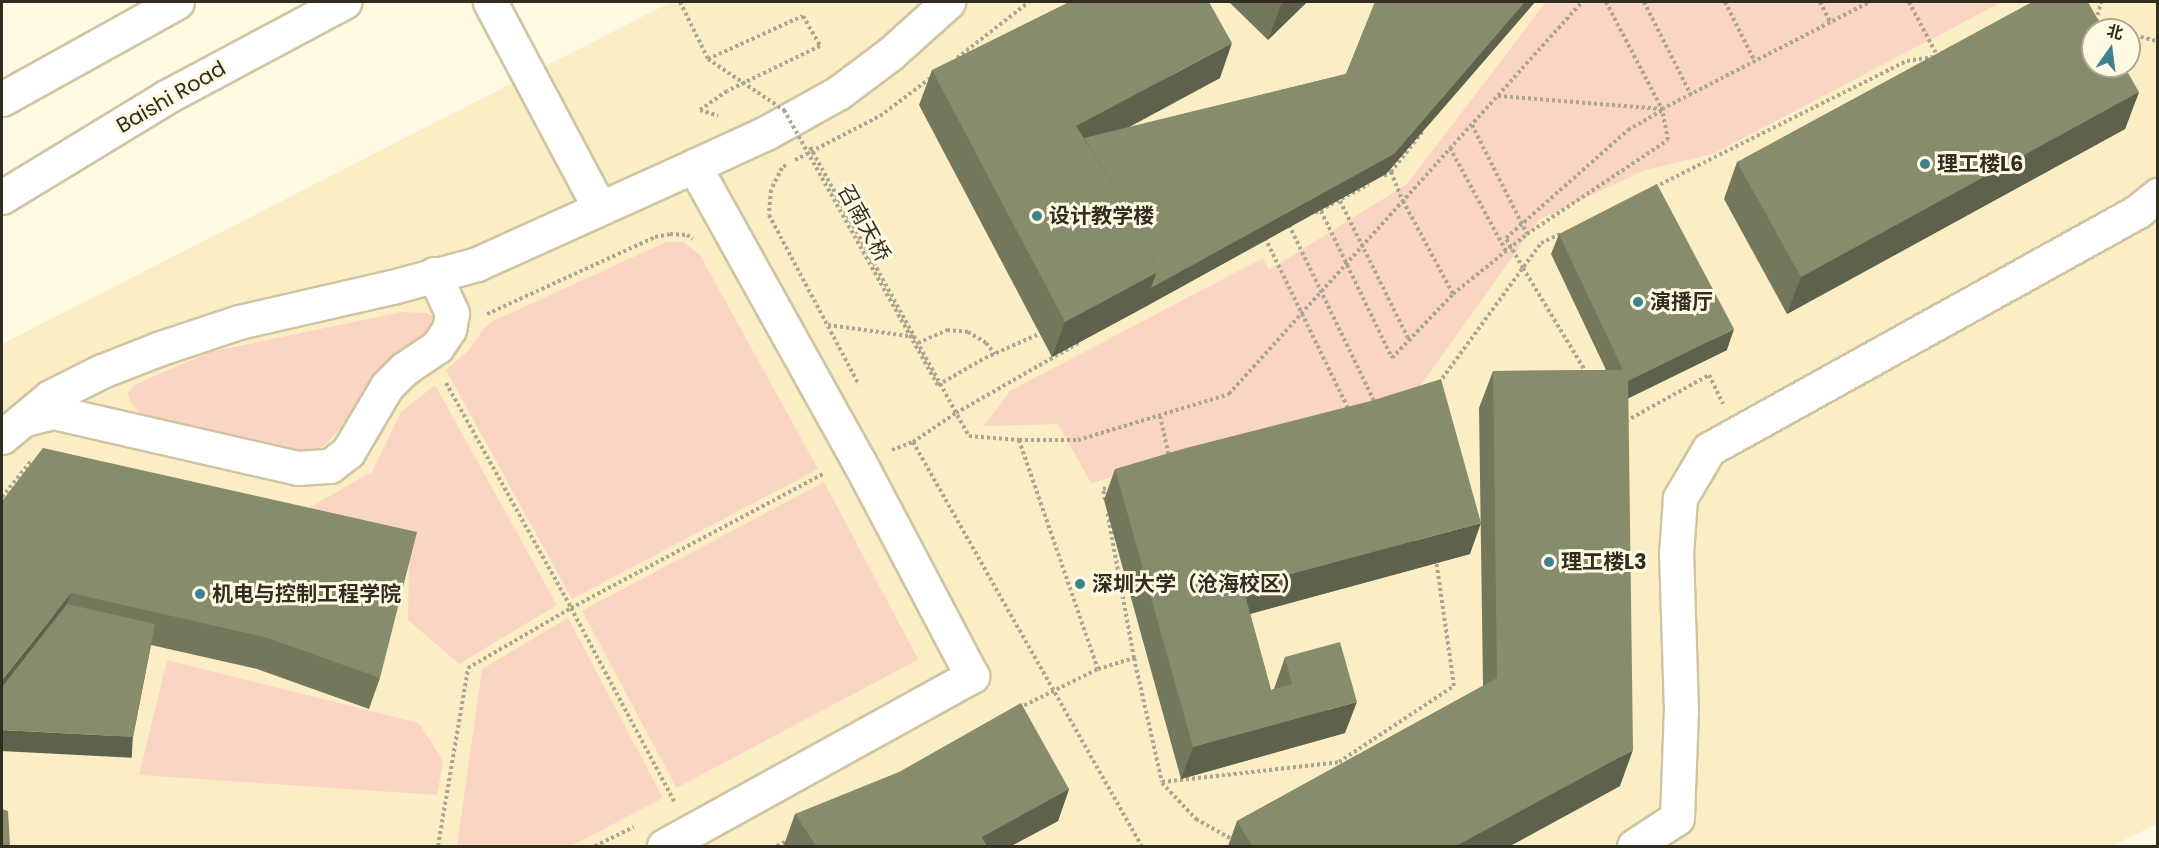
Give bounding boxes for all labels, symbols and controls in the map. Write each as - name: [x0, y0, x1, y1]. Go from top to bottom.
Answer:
- north arrow: [2081, 18, 2141, 78]
- text: 北: [2104, 19, 2126, 45]
- street label: Baishi Road: [112, 56, 230, 138]
- place label: 理工楼L6: [1937, 151, 2023, 177]
- marker: 理工楼L6: [1918, 157, 1932, 171]
- street label: 召南天桥: [833, 180, 895, 266]
- place label: 设计教学楼: [1049, 203, 1154, 229]
- marker: 设计教学楼: [1030, 209, 1044, 223]
- place label: 演播厅: [1650, 289, 1713, 315]
- marker: 演播厅: [1631, 295, 1645, 309]
- place label: 理工楼L3: [1561, 549, 1647, 575]
- marker: 理工楼L3: [1542, 555, 1556, 569]
- place label: 深圳大学（沧海校区）: [1092, 571, 1302, 597]
- marker: 深圳大学（沧海校区）: [1073, 577, 1087, 591]
- place label: 机电与控制工程学院: [212, 581, 401, 607]
- marker: 机电与控制工程学院: [193, 587, 207, 601]

